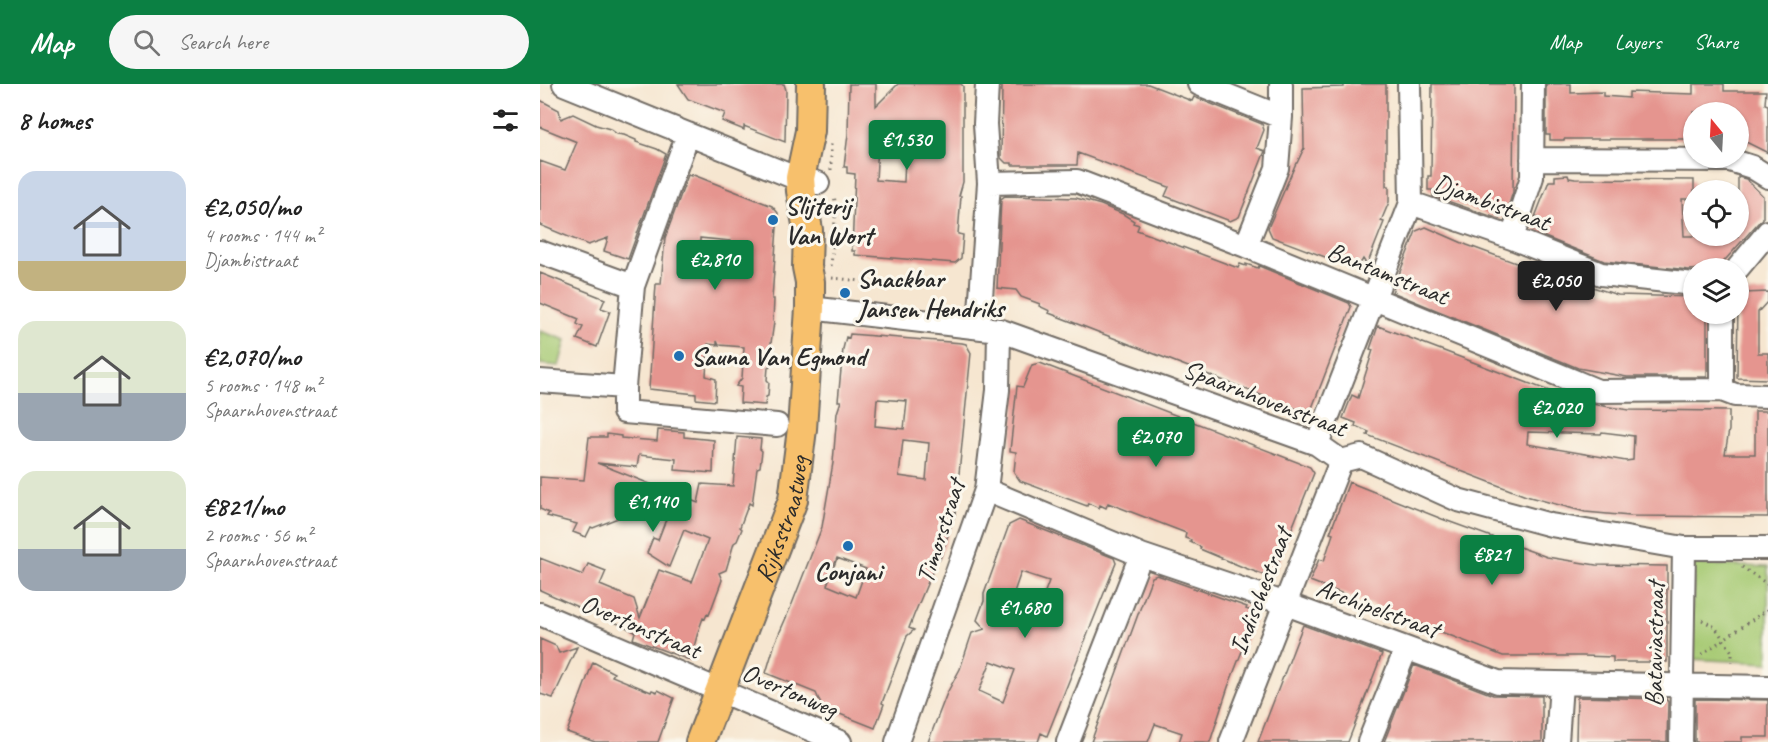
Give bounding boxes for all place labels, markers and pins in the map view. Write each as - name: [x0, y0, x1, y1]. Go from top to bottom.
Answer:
- pin: €1,530: [858, 120, 956, 171]
- place label: Slijterij Van Wort: [785, 189, 877, 252]
- marker: Slijterij Van Wort: [766, 213, 780, 227]
- pin: €2,810: [666, 240, 764, 291]
- pin: €2,050: [1507, 261, 1605, 312]
- place label: Snackbar Jansen Hendriks: [855, 262, 1007, 325]
- marker: Snackbar Jansen Hendriks: [838, 286, 852, 300]
- place label: Sauna Van Egmond: [691, 340, 870, 373]
- marker: Sauna Van Egmond: [672, 349, 686, 363]
- pin: €2,020: [1508, 388, 1606, 439]
- pin: €2,070: [1107, 417, 1205, 468]
- pin: €1,140: [604, 482, 702, 533]
- pin: €821: [1456, 535, 1528, 586]
- marker: Conjani: [841, 539, 855, 553]
- place label: Conjani: [815, 555, 885, 588]
- pin: €1,680: [976, 588, 1074, 639]

